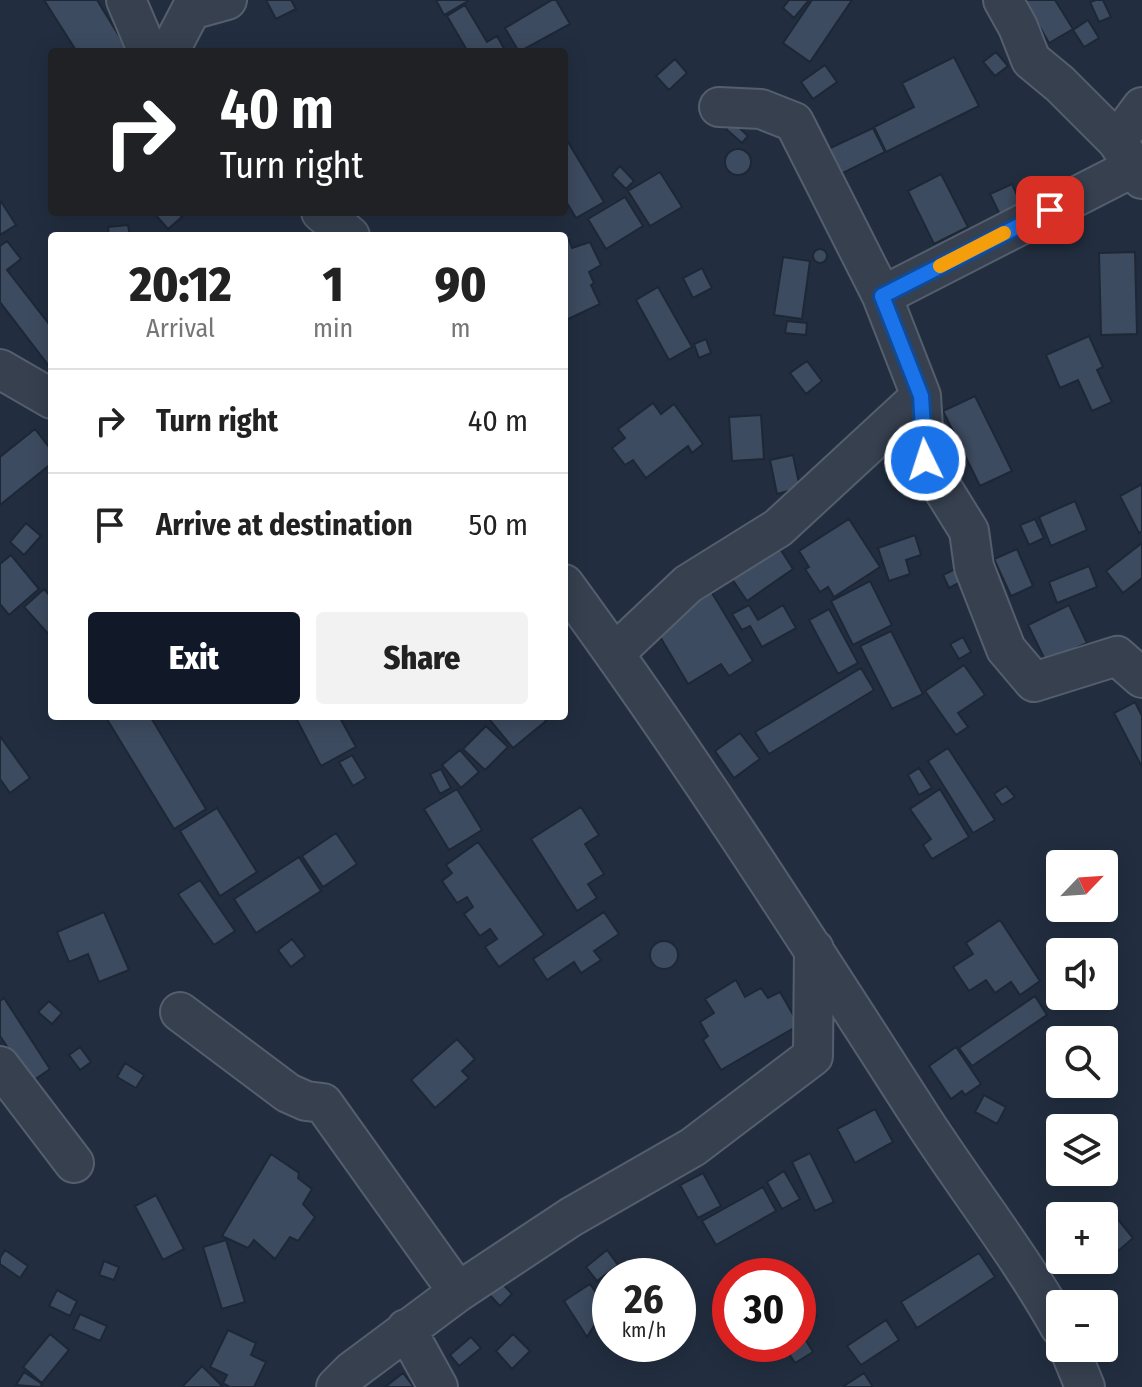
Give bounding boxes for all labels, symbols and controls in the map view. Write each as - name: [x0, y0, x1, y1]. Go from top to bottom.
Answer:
- text: 40 m: [220, 76, 334, 143]
- icon: right: [88, 80, 192, 184]
- text: Turn right: [220, 144, 363, 188]
- pin: [1016, 176, 1084, 244]
- icon: arrive: [1028, 188, 1072, 232]
- text: 20:12: [129, 256, 232, 314]
- text: 1: [323, 256, 343, 314]
- text: 90: [435, 256, 487, 314]
- text: Arrival: [146, 313, 215, 344]
- text: min: [313, 313, 353, 344]
- text: m: [451, 313, 471, 344]
- icon: right: [88, 399, 132, 443]
- text: Turn right: [156, 403, 278, 439]
- text: 40 m: [468, 403, 528, 439]
- position arrow: [883, 418, 967, 502]
- icon: arrive: [88, 503, 132, 547]
- text: Arrive at destination: [156, 507, 413, 543]
- text: 50 m: [468, 507, 528, 543]
- button: Exit: [88, 612, 300, 704]
- button: Share: [316, 612, 528, 704]
- north arrow: [1046, 850, 1118, 922]
- map controls: [1046, 850, 1118, 1362]
- button: sound: [1046, 938, 1118, 1010]
- button: search: [1046, 1026, 1118, 1098]
- button: layers: [1046, 1114, 1118, 1186]
- button: +: [1046, 1202, 1118, 1274]
- speed limit sign: 30: [712, 1258, 816, 1362]
- text: 26: [624, 1276, 664, 1324]
- button: −: [1046, 1290, 1118, 1362]
- text: km/h: [622, 1318, 666, 1342]

